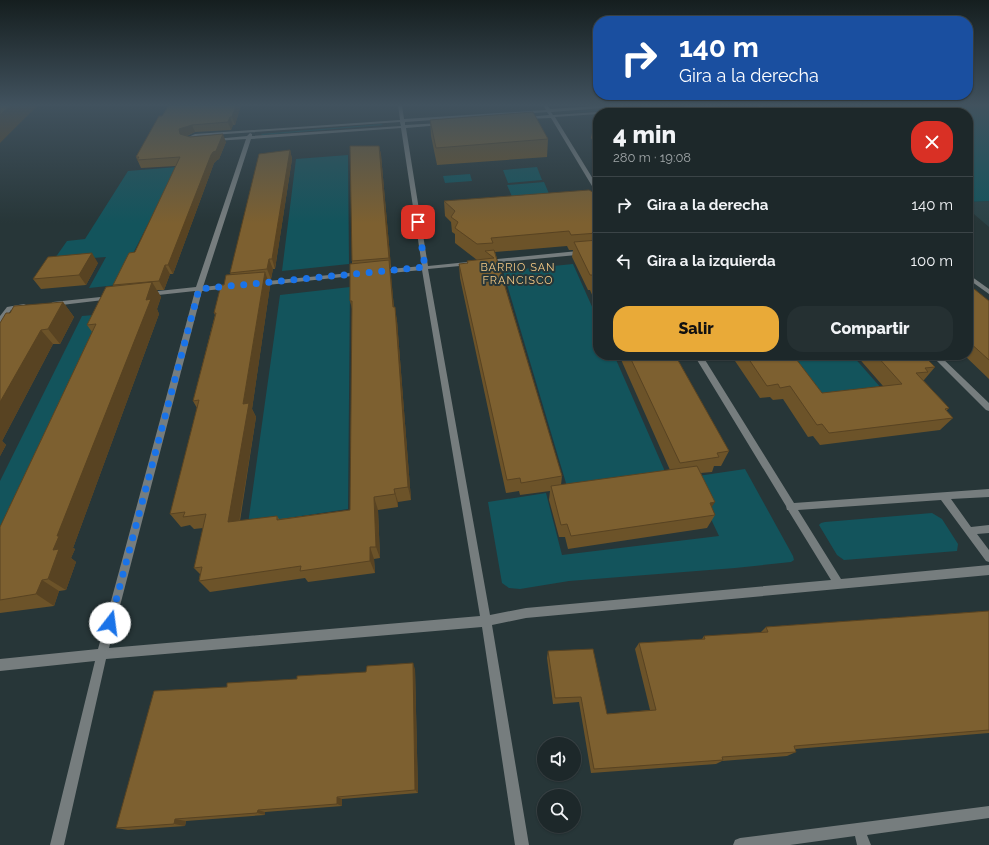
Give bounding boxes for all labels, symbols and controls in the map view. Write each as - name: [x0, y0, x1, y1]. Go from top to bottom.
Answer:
- text: 140 m: [679, 31, 759, 64]
- icon: right: [613, 32, 665, 84]
- text: Gira a la derecha: [679, 65, 819, 86]
- text: 4 min: [613, 120, 676, 149]
- button: close: [911, 121, 953, 163]
- text: 280 m · 19:08: [613, 150, 691, 165]
- icon: right: [613, 194, 635, 216]
- text: Gira a la derecha: [647, 196, 768, 214]
- text: 140 m: [912, 196, 953, 214]
- pin: [401, 205, 435, 239]
- icon: arrive: [407, 211, 429, 233]
- icon: left: [613, 250, 635, 272]
- text: Gira a la izquierda: [647, 252, 776, 270]
- text: 100 m: [911, 252, 953, 270]
- district label: BARRIO SAN FRANCISCO: [480, 261, 556, 287]
- button: Salir: [613, 306, 779, 352]
- button: Compartir: [787, 306, 953, 352]
- position arrow: [89, 602, 131, 644]
- map controls: [537, 737, 581, 833]
- button: sound: [537, 737, 581, 781]
- button: search: [537, 789, 581, 833]

